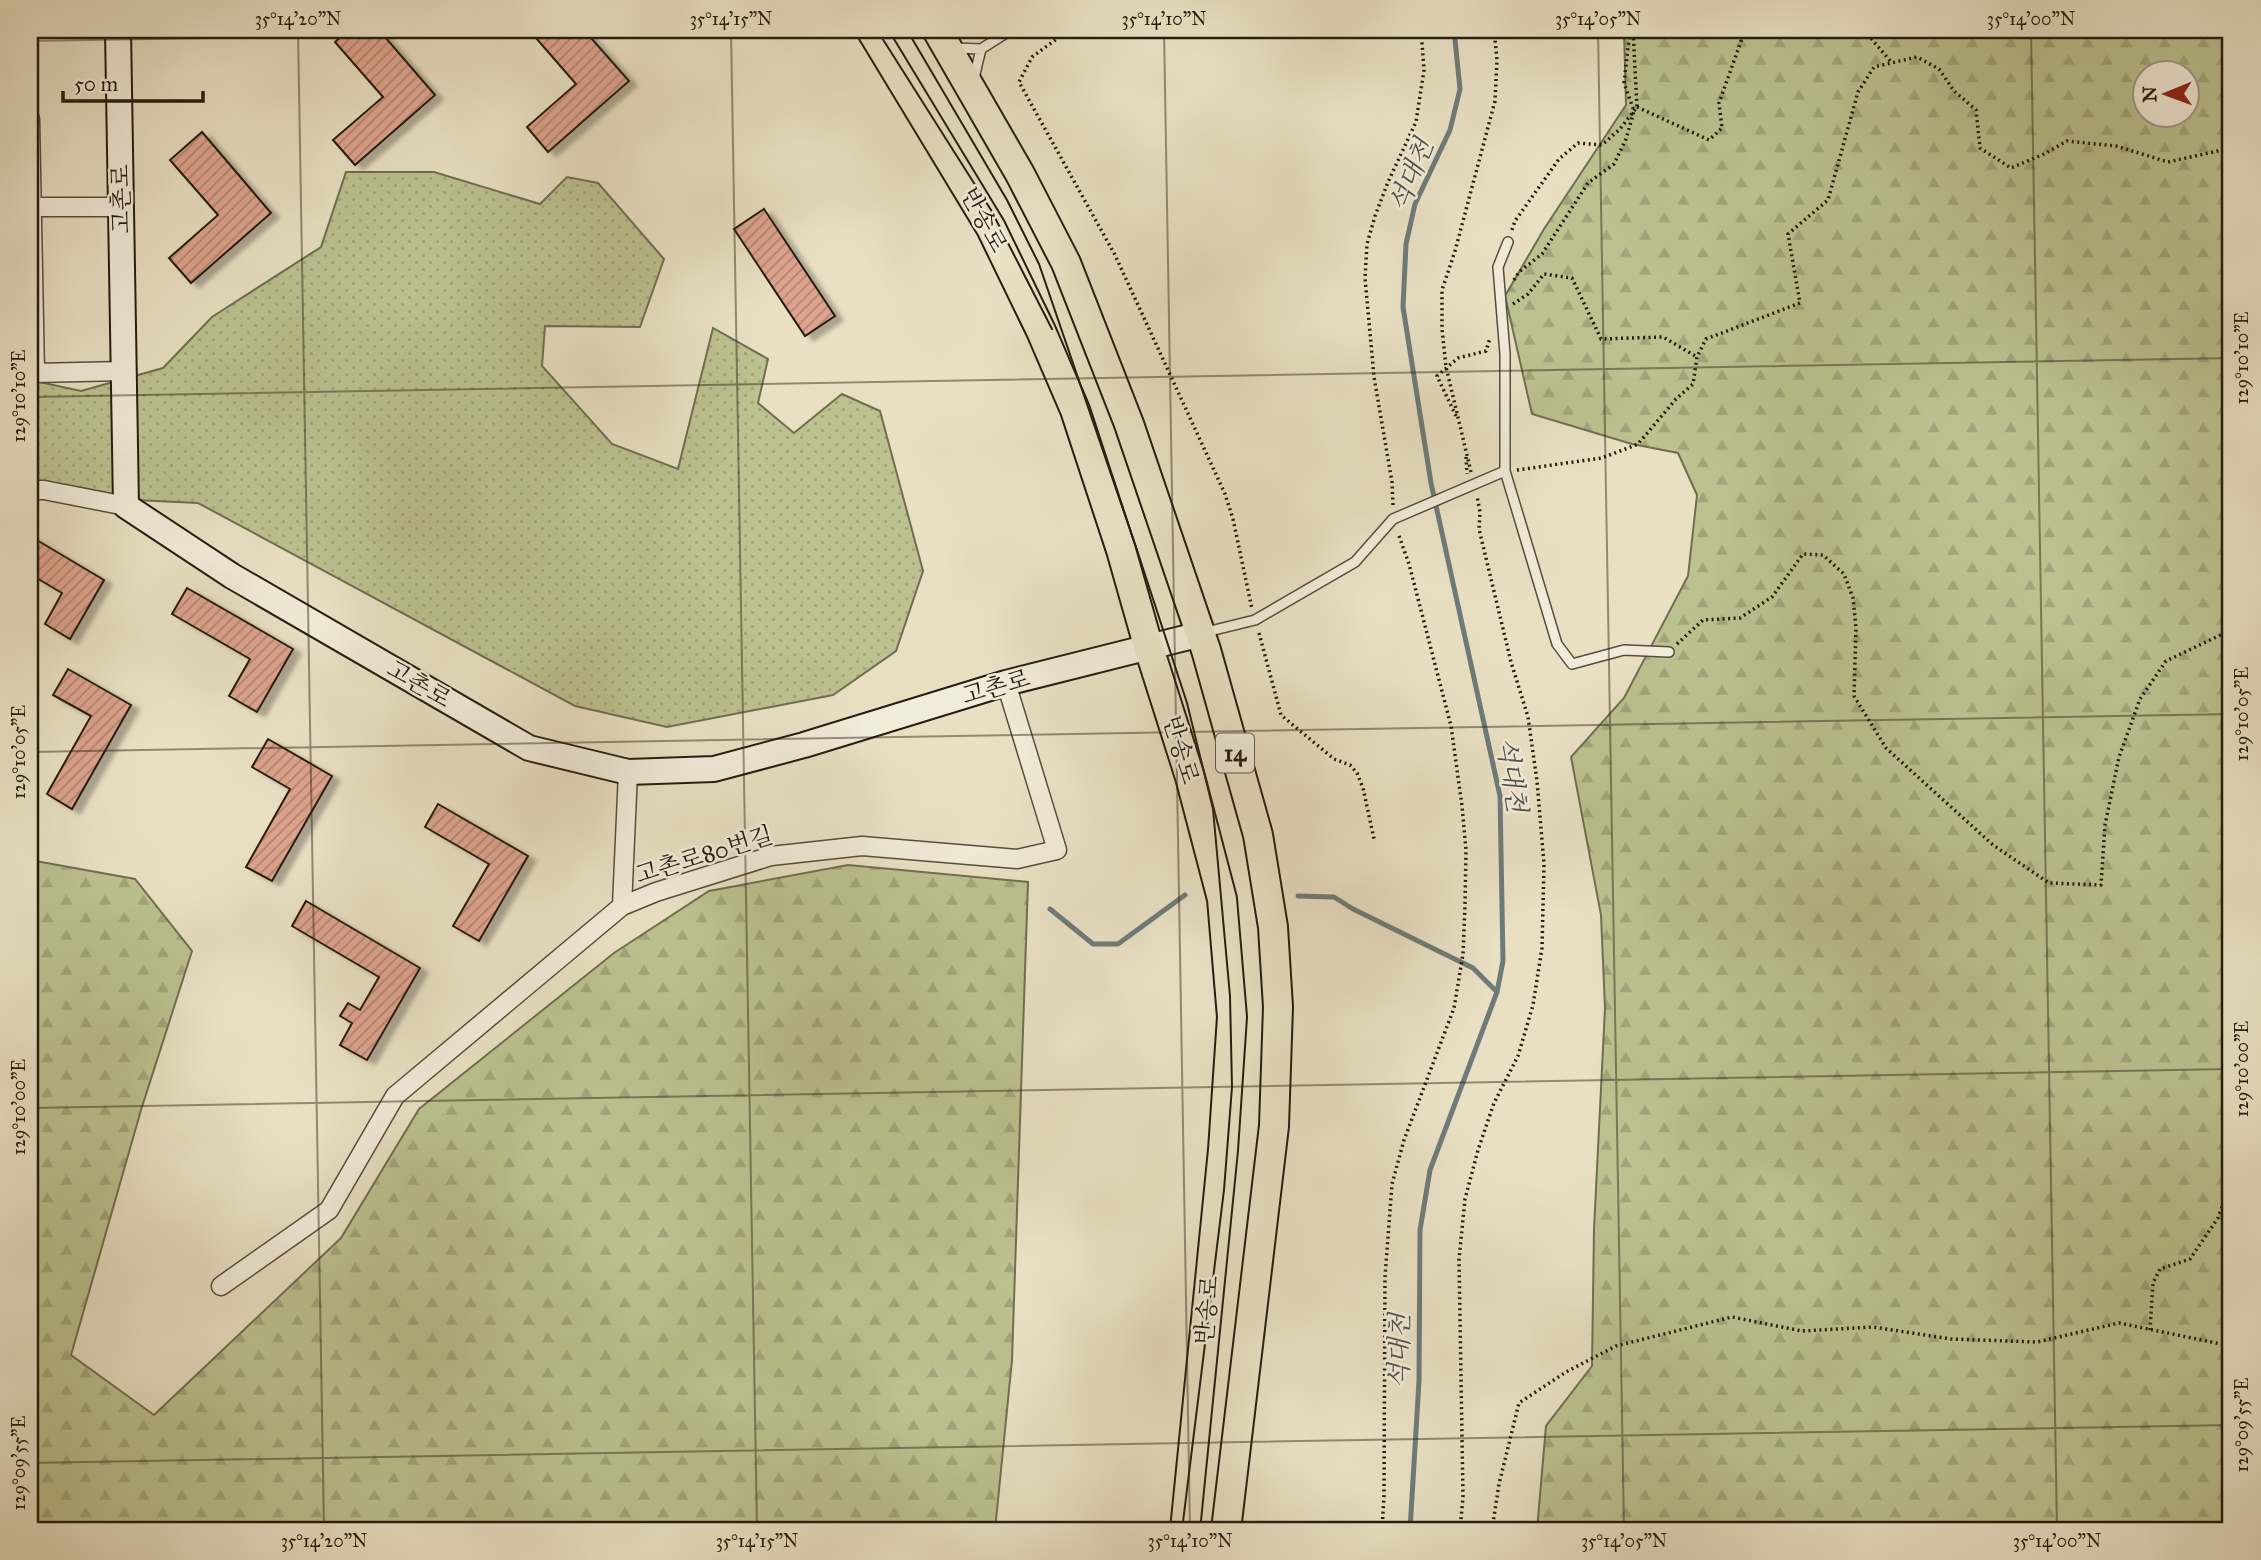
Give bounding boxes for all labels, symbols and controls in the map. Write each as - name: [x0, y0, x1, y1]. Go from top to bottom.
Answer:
- text: 35°14'20"N: [255, 8, 341, 30]
- text: 35°14'15"N: [690, 8, 772, 30]
- text: 35°14'10"N: [1122, 8, 1206, 30]
- text: 35°14'05"N: [1555, 8, 1641, 30]
- text: 35°14'00"N: [1987, 8, 2075, 30]
- scale bar: [63, 60, 203, 104]
- north arrow: [2132, 60, 2202, 130]
- text: 50 m: [74, 71, 119, 97]
- text: N: [2138, 86, 2161, 103]
- water label: 석대천: [1382, 132, 1441, 216]
- street label: 고촌로: [105, 164, 137, 234]
- street label: 반송로: [954, 182, 1014, 258]
- text: 129°10'10"E: [2231, 311, 2253, 404]
- text: 129°10'10"E: [8, 349, 30, 442]
- street label: 고촌로: [381, 654, 457, 714]
- street label: 고촌로: [958, 663, 1034, 711]
- text: 129°10'05"E: [2231, 667, 2253, 761]
- text: 129°10'05"E: [8, 705, 30, 799]
- street label: 반송로: [1156, 712, 1206, 788]
- road number: 14: [1216, 734, 1254, 772]
- water label: 석대천: [1490, 735, 1534, 817]
- street label: 고촌로80번길: [631, 820, 777, 890]
- text: 129°10'00"E: [2231, 1021, 2253, 1117]
- text: 129°10'00"E: [8, 1059, 30, 1155]
- street label: 반송로: [1189, 1274, 1225, 1346]
- water label: 석대천: [1382, 1311, 1416, 1389]
- text: 129°09'55"E: [2231, 1377, 2253, 1472]
- text: 129°09'55"E: [8, 1415, 30, 1510]
- text: 35°14'20"N: [281, 1530, 367, 1552]
- text: 35°14'15"N: [716, 1530, 798, 1552]
- text: 35°14'10"N: [1148, 1530, 1232, 1552]
- text: 35°14'05"N: [1581, 1530, 1667, 1552]
- text: 35°14'00"N: [2013, 1530, 2101, 1552]

